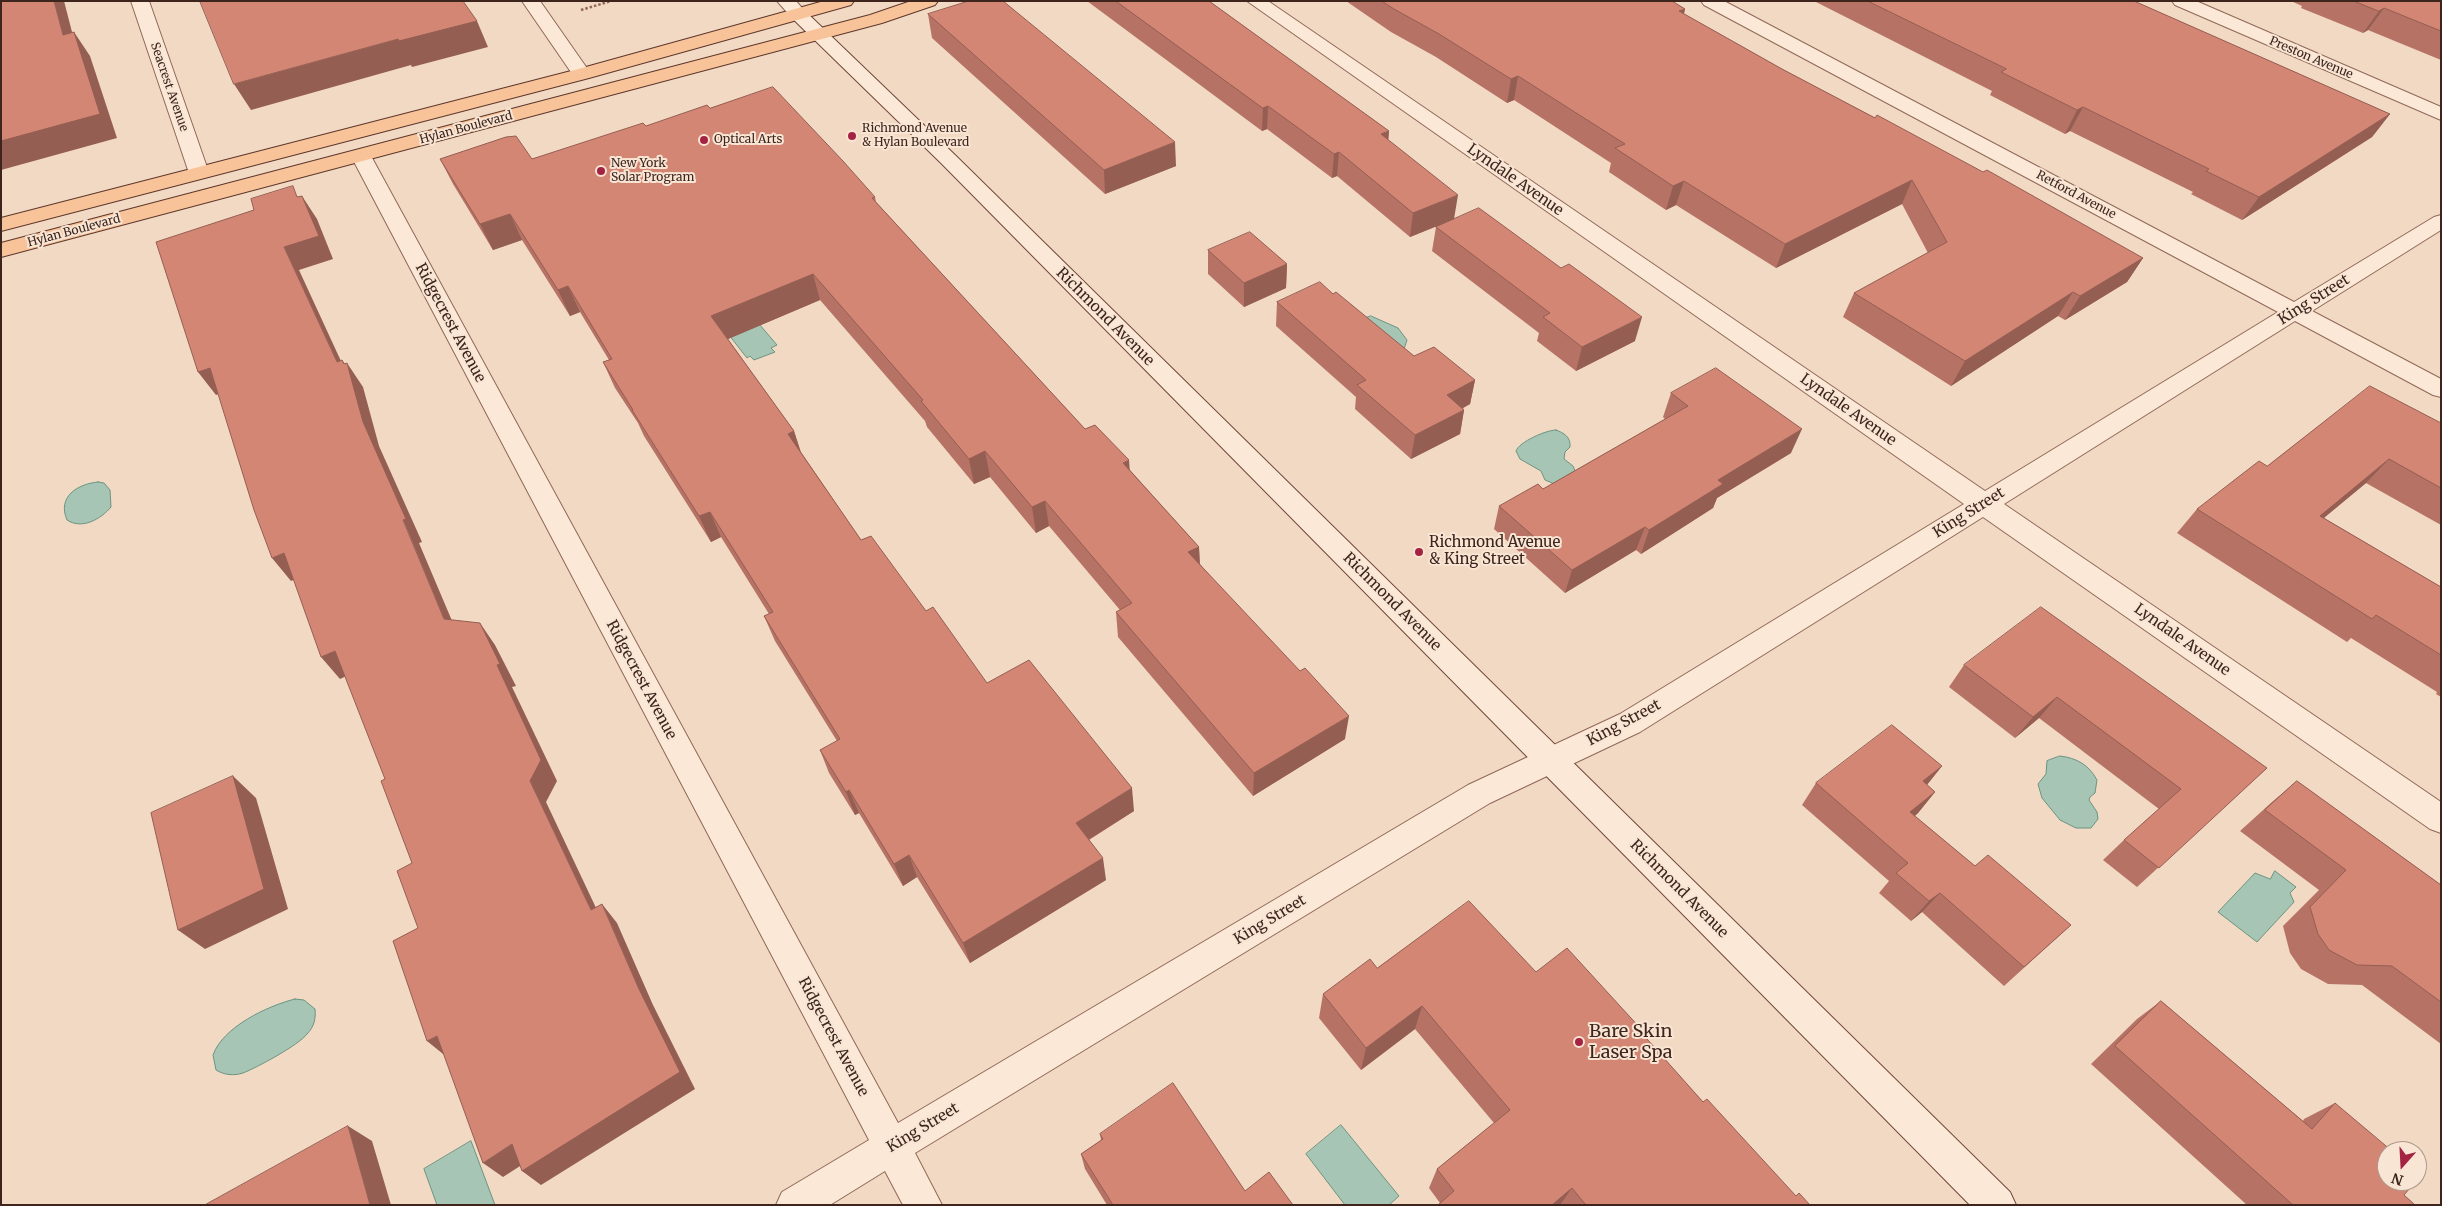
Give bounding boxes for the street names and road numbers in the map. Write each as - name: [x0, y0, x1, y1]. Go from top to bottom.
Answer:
- street label: Preston Avenue: [2267, 34, 2355, 82]
- street label: Seacrest Avenue: [147, 41, 191, 133]
- street label: Hylan Boulevard: [418, 109, 514, 147]
- street label: Lyndale Avenue: [1463, 140, 1567, 220]
- street label: Retford Avenue: [2034, 168, 2118, 222]
- street label: Hylan Boulevard: [26, 212, 122, 250]
- street label: Ridgecrest Avenue: [411, 260, 489, 386]
- street label: Richmond Avenue: [1052, 264, 1158, 370]
- street label: King Street: [2275, 271, 2353, 329]
- street label: Lyndale Avenue: [1796, 370, 1900, 450]
- street label: King Street: [1930, 484, 2008, 542]
- street label: Richmond Avenue: [1339, 549, 1445, 655]
- street label: Lyndale Avenue: [2130, 600, 2234, 680]
- street label: Ridgecrest Avenue: [602, 617, 680, 743]
- street label: King Street: [1584, 696, 1664, 750]
- street label: Richmond Avenue: [1626, 836, 1732, 942]
- street label: King Street: [1231, 891, 1309, 949]
- street label: Ridgecrest Avenue: [794, 974, 872, 1100]
- street label: King Street: [884, 1099, 962, 1157]

